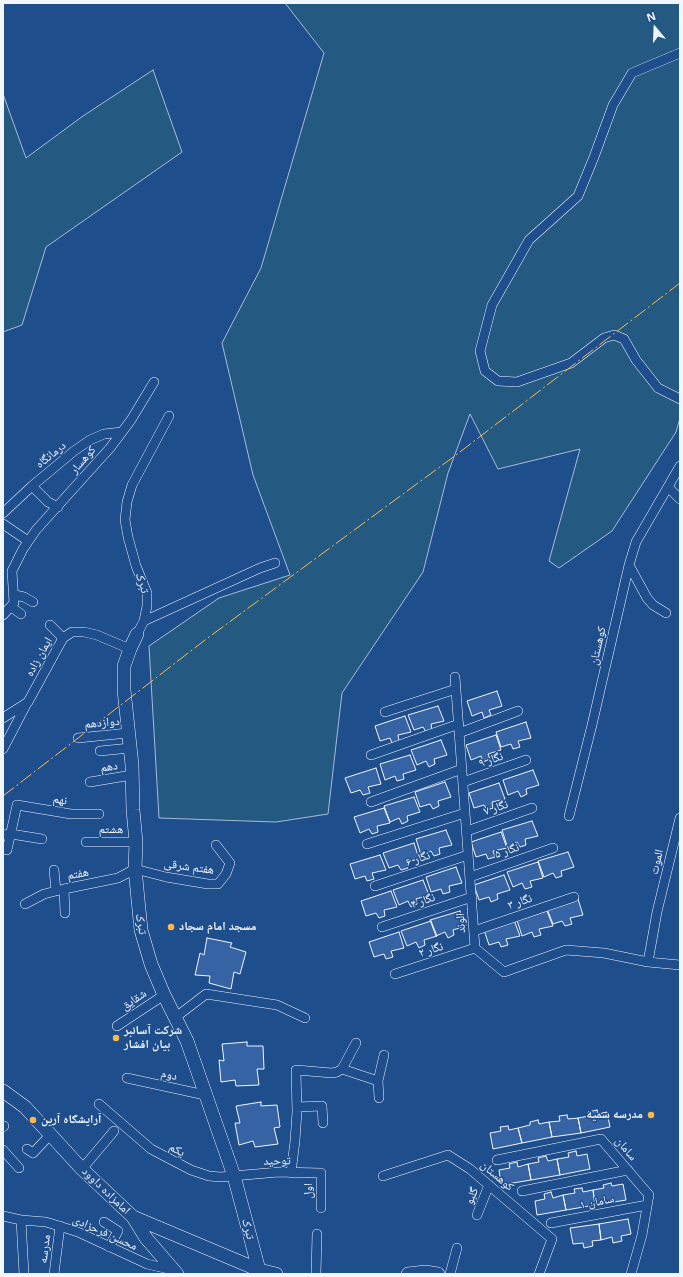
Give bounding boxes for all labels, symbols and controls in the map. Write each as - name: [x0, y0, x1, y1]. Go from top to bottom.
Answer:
- north arrow: [635, 8, 675, 48]
- text: N: [644, 8, 658, 25]
- street label: درمانگاه: [33, 438, 69, 472]
- street label: کوهسار: [67, 443, 99, 477]
- street label: تبرک: [132, 571, 152, 595]
- street label: کوهستان: [587, 625, 609, 667]
- street label: ایمان زاده: [22, 635, 56, 679]
- street label: دوازدهم: [84, 714, 120, 732]
- street label: نگار ۹: [477, 749, 505, 771]
- street label: دهم: [99, 759, 119, 775]
- street label: نهم: [52, 792, 68, 808]
- street label: نگار ۷: [482, 797, 510, 819]
- street label: هشتم: [99, 823, 123, 837]
- street label: نگار ۵: [493, 840, 521, 862]
- street label: نگار ۶: [404, 848, 432, 870]
- street label: الموت: [647, 848, 667, 876]
- street label: هفتم شرقی: [163, 856, 215, 878]
- street label: هفتم: [66, 865, 90, 883]
- street label: نگار ۴: [409, 890, 437, 912]
- street label: نگار ۳: [506, 891, 534, 913]
- street label: تبرک: [132, 912, 150, 936]
- street label: الوند: [453, 913, 469, 933]
- place label: مسجد امام سجاد: [179, 920, 257, 934]
- marker: مسجد امام سجاد: [166, 922, 176, 932]
- street label: نگار ۲: [417, 939, 445, 961]
- street label: شقایق: [119, 986, 149, 1014]
- place label: شرکت آسانبر بیان افشار: [124, 1024, 182, 1052]
- marker: شرکت آسانبر بیان افشار: [111, 1033, 121, 1043]
- street label: دوم: [159, 1066, 179, 1084]
- place label: مدرسه سمیه: [587, 1108, 643, 1122]
- marker: مدرسه سمیه: [646, 1110, 656, 1120]
- place label: آرایشگاه آرین: [41, 1113, 101, 1127]
- marker: آرایشگاه آرین: [28, 1115, 38, 1125]
- street label: سامان: [612, 1134, 640, 1164]
- street label: یکم: [167, 1140, 187, 1160]
- street label: توحید: [263, 1154, 291, 1168]
- street label: کوهستان: [478, 1158, 516, 1194]
- street label: امامزاده داوود: [79, 1164, 133, 1218]
- street label: اول: [302, 1183, 316, 1199]
- street label: گلبو: [462, 1185, 482, 1207]
- street label: سامان ۱: [578, 1192, 616, 1212]
- street label: محسن فرحزادی: [70, 1212, 140, 1254]
- street label: تبرک: [238, 1217, 258, 1241]
- street label: مدرسه: [36, 1234, 54, 1264]

